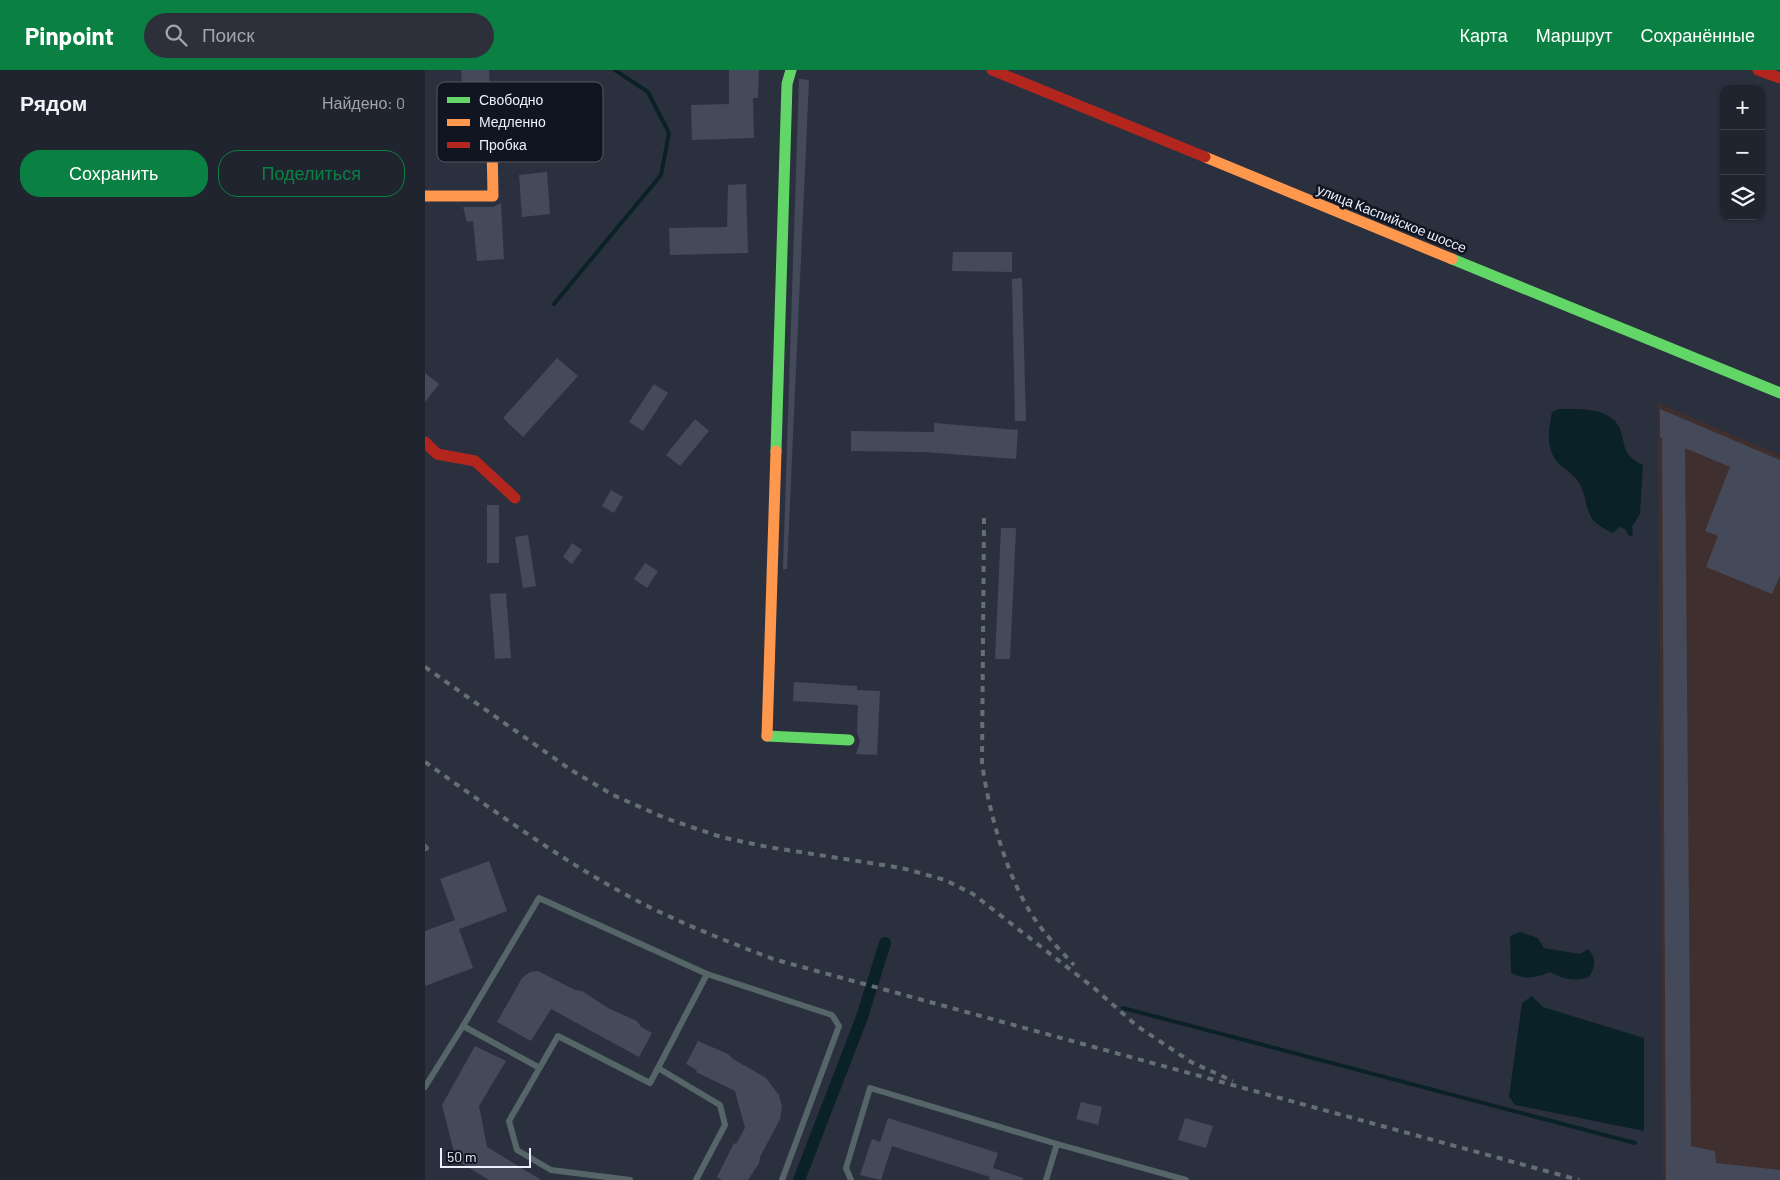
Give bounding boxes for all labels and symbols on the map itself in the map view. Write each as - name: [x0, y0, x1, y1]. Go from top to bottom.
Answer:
- legend: [437, 82, 603, 162]
- text: Свободно: [479, 91, 544, 108]
- text: Медленно: [479, 113, 546, 130]
- text: Пробка: [479, 136, 527, 153]
- street label: улица Каспийское шоссе: [1315, 180, 1470, 256]
- scale bar: [440, 1145, 531, 1168]

